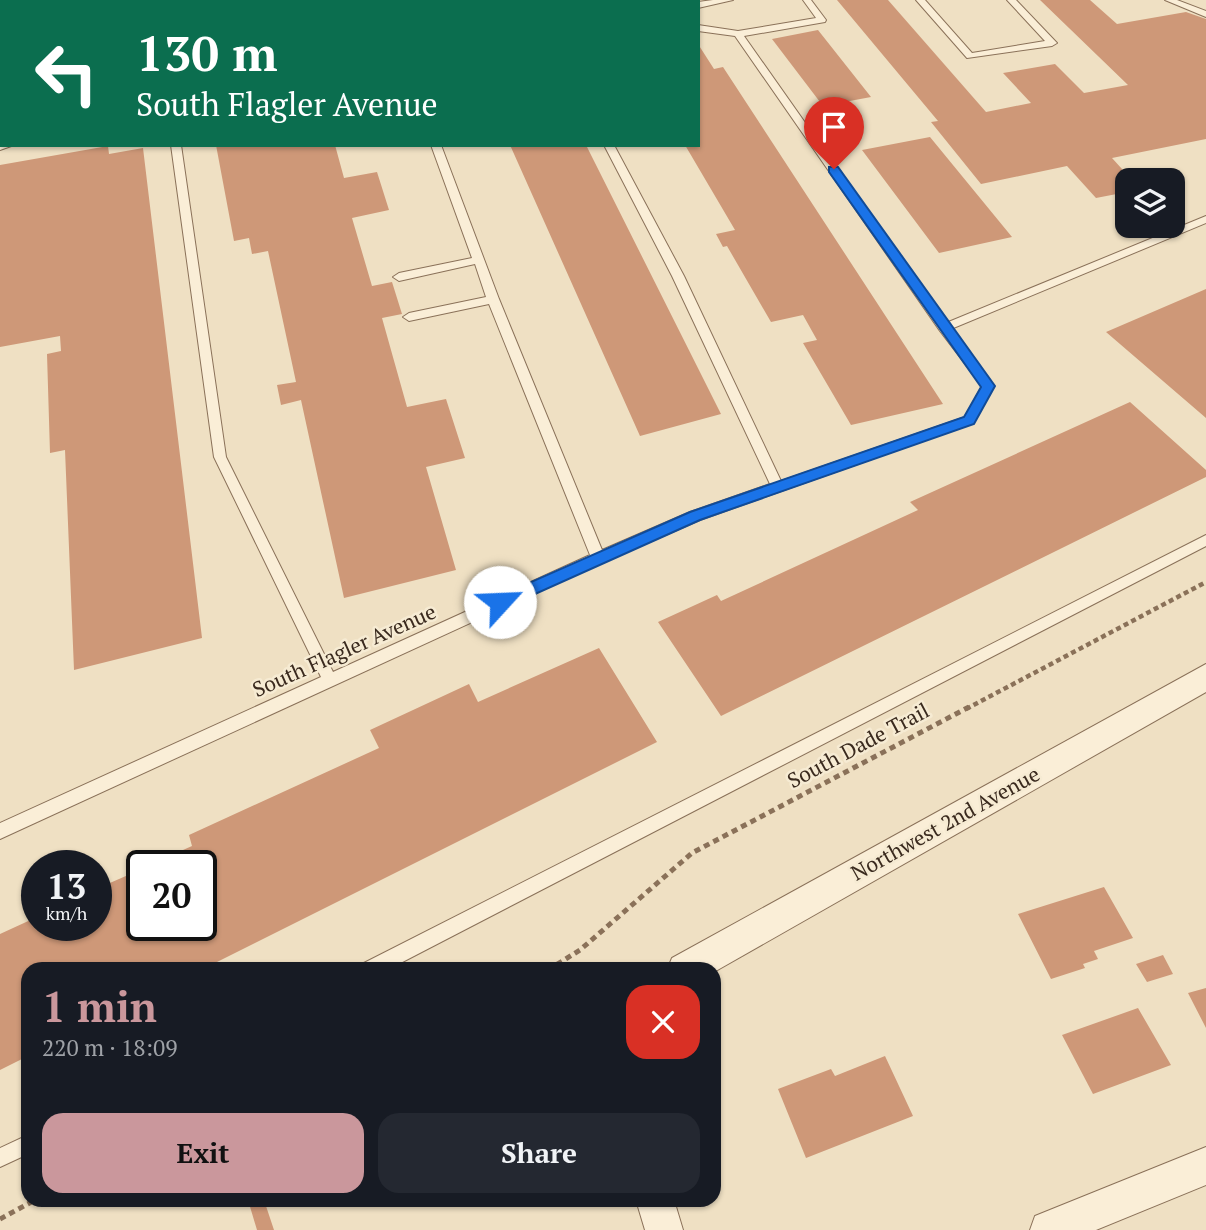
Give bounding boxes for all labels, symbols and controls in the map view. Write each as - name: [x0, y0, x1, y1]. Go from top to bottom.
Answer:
- text: 130 m: [136, 20, 278, 85]
- icon: left: [21, 28, 112, 119]
- text: South Flagler Avenue: [136, 83, 438, 125]
- pin: [804, 97, 864, 169]
- icon: arrive: [815, 108, 853, 146]
- map controls: [1115, 168, 1185, 238]
- button: layers: [1115, 168, 1185, 238]
- position arrow: [463, 565, 537, 639]
- street label: South Flagler Avenue: [248, 597, 440, 703]
- street label: South Dade Trail: [782, 696, 934, 794]
- street label: Northwest 2nd Avenue: [846, 759, 1044, 887]
- speed limit sign: 20: [126, 850, 217, 941]
- text: 13: [47, 863, 86, 909]
- text: km/h: [46, 901, 87, 925]
- text: 1 min: [42, 978, 157, 1034]
- button: close: [626, 985, 700, 1059]
- text: 220 m · 18:09: [42, 1032, 177, 1063]
- button: Exit: [42, 1113, 364, 1193]
- button: Share: [378, 1113, 700, 1193]

